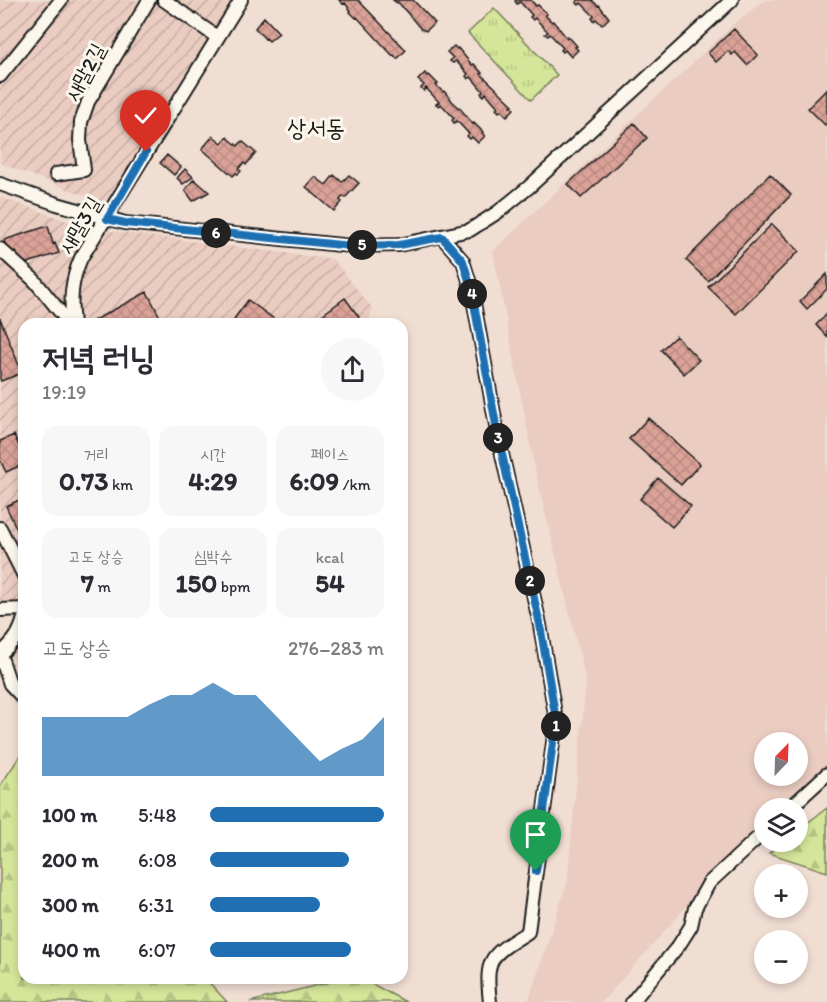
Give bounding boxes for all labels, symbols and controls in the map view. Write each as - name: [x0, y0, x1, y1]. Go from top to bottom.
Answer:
- street label: 새말2길: [59, 39, 110, 105]
- pin: [120, 90, 171, 152]
- icon: check: [129, 99, 162, 132]
- district label: 상서동: [287, 113, 345, 142]
- street label: 새말3길: [53, 192, 106, 258]
- pin: 6: [201, 218, 231, 248]
- text: 6: [212, 223, 220, 242]
- pin: 5: [347, 230, 377, 260]
- text: 5: [358, 235, 366, 254]
- pin: 4: [457, 279, 487, 309]
- text: 4: [467, 284, 477, 303]
- text: 저녁 러닝: [42, 338, 156, 377]
- button: share: [321, 338, 384, 401]
- text: 19:19: [42, 380, 86, 404]
- pin: 3: [483, 423, 513, 453]
- text: 3: [494, 428, 502, 447]
- text: 거리: [83, 445, 109, 464]
- text: 시간: [200, 445, 226, 464]
- text: 페이스: [311, 445, 349, 464]
- text: 0.73: [59, 465, 108, 497]
- text: 4:29: [188, 465, 238, 497]
- text: 6:09: [289, 465, 339, 497]
- text: km: [108, 475, 133, 494]
- text: /km: [339, 475, 371, 494]
- text: 고도 상승: [68, 547, 124, 566]
- text: 심박수: [194, 547, 232, 566]
- text: kcal: [316, 548, 344, 567]
- pin: 2: [515, 566, 545, 596]
- text: 7: [81, 567, 94, 599]
- text: 150: [175, 567, 217, 599]
- text: 54: [315, 567, 345, 599]
- text: 2: [526, 571, 534, 590]
- text: m: [94, 577, 111, 596]
- text: bpm: [217, 577, 251, 596]
- text: 고도 상승: [42, 636, 111, 660]
- text: 276–283 m: [288, 636, 384, 660]
- pin: 1: [541, 711, 571, 741]
- text: 1: [552, 716, 560, 735]
- north arrow: [754, 732, 808, 786]
- map controls: [754, 732, 808, 984]
- button: layers: [754, 798, 808, 852]
- text: 100 m: [42, 803, 97, 827]
- text: 5:48: [138, 803, 176, 827]
- pin: [510, 809, 561, 871]
- icon: arrive: [519, 818, 552, 851]
- text: 200 m: [42, 848, 98, 872]
- text: 6:08: [138, 848, 177, 872]
- button: +: [754, 864, 808, 918]
- text: 300 m: [42, 893, 99, 917]
- text: 6:31: [138, 893, 174, 917]
- button: −: [754, 930, 808, 984]
- text: 400 m: [42, 938, 100, 962]
- text: 6:07: [138, 938, 176, 962]

